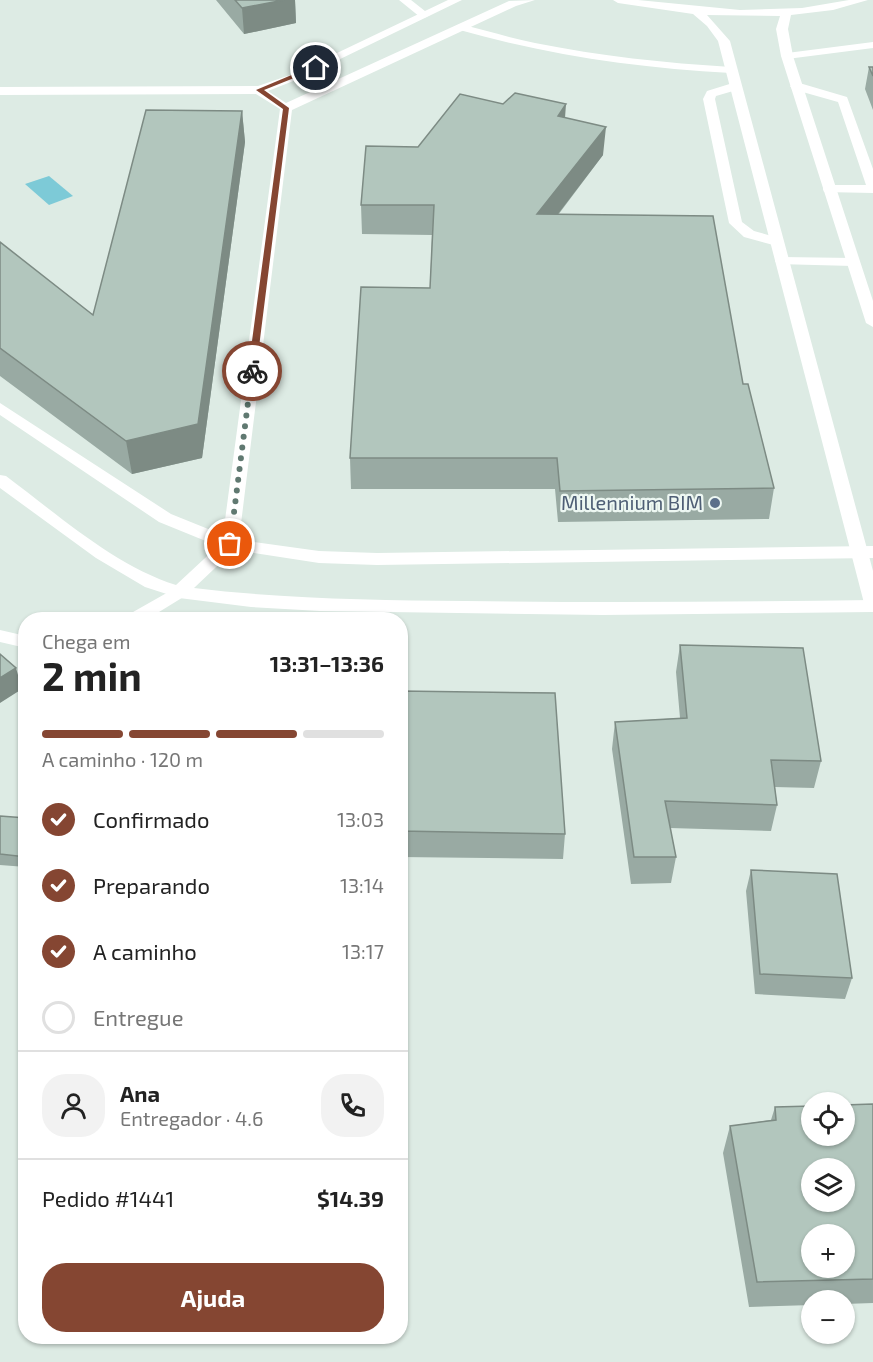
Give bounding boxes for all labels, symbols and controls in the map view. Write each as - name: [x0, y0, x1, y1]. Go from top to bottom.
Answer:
- pin: [290, 42, 341, 93]
- icon: home: [299, 51, 332, 84]
- courier: [222, 341, 282, 401]
- icon: bike: [236, 355, 269, 388]
- place label: Millennium BIM: [561, 490, 703, 514]
- marker: Millennium BIM: [708, 496, 722, 510]
- pin: [204, 518, 255, 569]
- icon: bag: [213, 527, 246, 560]
- text: Chega em: [42, 629, 131, 653]
- text: 13:31–13:36: [270, 650, 384, 676]
- text: 2 min: [42, 652, 142, 699]
- text: A caminho · 120 m: [42, 747, 203, 771]
- icon: check: [42, 803, 75, 836]
- text: Confirmado: [93, 806, 209, 832]
- text: 13:03: [337, 807, 384, 831]
- icon: check: [42, 869, 75, 902]
- text: Preparando: [93, 872, 210, 898]
- text: 13:14: [340, 873, 384, 897]
- icon: check: [42, 935, 75, 968]
- text: A caminho: [93, 938, 197, 964]
- text: 13:17: [342, 939, 384, 963]
- text: Entregue: [93, 1004, 183, 1030]
- button: person: [42, 1074, 105, 1137]
- button: phone: [321, 1074, 384, 1137]
- text: Ana: [120, 1080, 160, 1106]
- map controls: [801, 1092, 855, 1344]
- button: locate: [801, 1092, 855, 1146]
- text: Entregador · 4.6: [120, 1106, 263, 1130]
- button: layers: [801, 1158, 855, 1212]
- text: Pedido #1441: [42, 1185, 174, 1211]
- text: $14.39: [317, 1185, 384, 1211]
- button: +: [801, 1224, 855, 1278]
- button: Ajuda: [42, 1263, 384, 1332]
- button: −: [801, 1290, 855, 1344]

